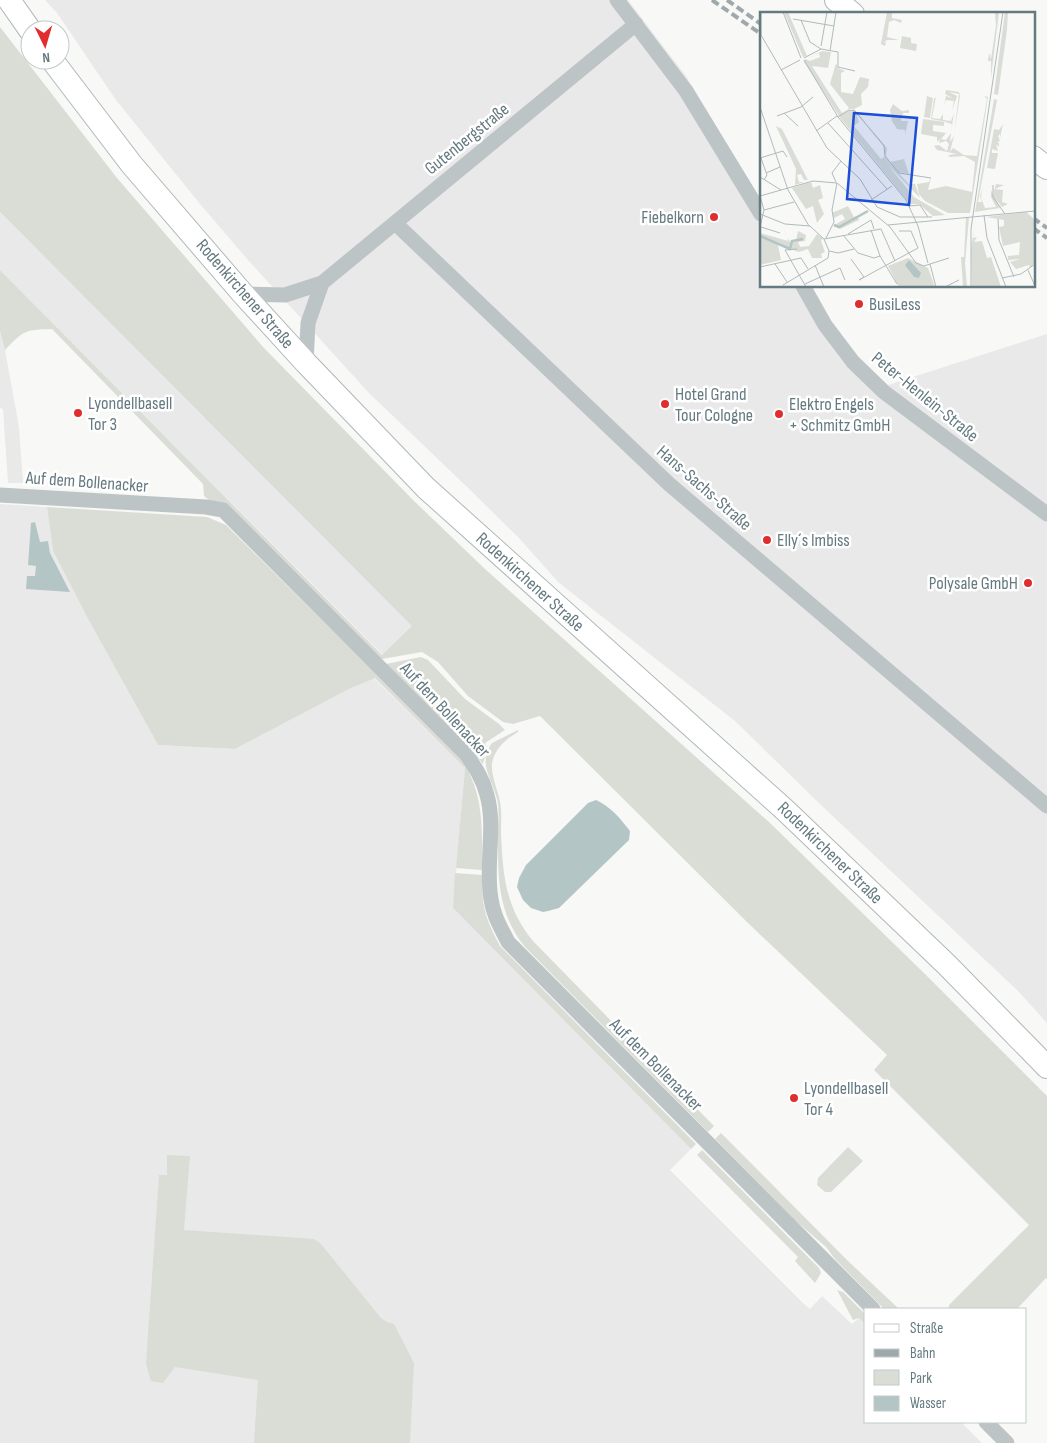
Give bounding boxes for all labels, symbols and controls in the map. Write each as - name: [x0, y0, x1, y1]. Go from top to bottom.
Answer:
- inset map: [760, 12, 1034, 288]
- north arrow: [20, 20, 70, 70]
- text: N: [42, 49, 51, 66]
- street label: Gutenbergstraße: [421, 99, 513, 179]
- place label: Fiebelkorn: [641, 207, 704, 228]
- marker: Fiebelkorn: [708, 211, 720, 223]
- street label: Rodenkirchener Straße: [192, 235, 298, 353]
- place label: BusiLess: [869, 294, 921, 315]
- marker: BusiLess: [853, 298, 865, 310]
- street label: Peter-Henlein-Straße: [867, 348, 983, 446]
- place label: Hotel Grand Tour Cologne: [675, 384, 753, 426]
- place label: Lyondellbasell Tor 3: [88, 393, 172, 435]
- place label: Elektro Engels + Schmitz GmbH: [789, 394, 890, 436]
- marker: Hotel Grand Tour Cologne: [659, 398, 671, 410]
- marker: Lyondellbasell Tor 3: [72, 407, 84, 419]
- marker: Elektro Engels + Schmitz GmbH: [773, 408, 785, 420]
- street label: Hans-Sachs-Straße: [652, 441, 756, 535]
- street label: Auf dem Bollenacker: [24, 467, 149, 497]
- street label: Rodenkirchener Straße: [472, 528, 588, 636]
- place label: Elly´s Imbiss: [777, 530, 850, 551]
- marker: Elly´s Imbiss: [761, 534, 773, 546]
- place label: Polysale GmbH: [929, 573, 1018, 594]
- marker: Polysale GmbH: [1022, 577, 1034, 589]
- street label: Auf dem Bollenacker: [395, 657, 495, 762]
- street label: Rodenkirchener Straße: [773, 798, 887, 908]
- street label: Auf dem Bollenacker: [604, 1013, 707, 1116]
- place label: Lyondellbasell Tor 4: [804, 1078, 888, 1120]
- marker: Lyondellbasell Tor 4: [788, 1092, 800, 1104]
- legend: [864, 1308, 1027, 1423]
- text: Straße: [910, 1319, 943, 1338]
- text: Bahn: [910, 1344, 935, 1363]
- text: Park: [910, 1369, 932, 1388]
- text: Wasser: [910, 1394, 947, 1413]

